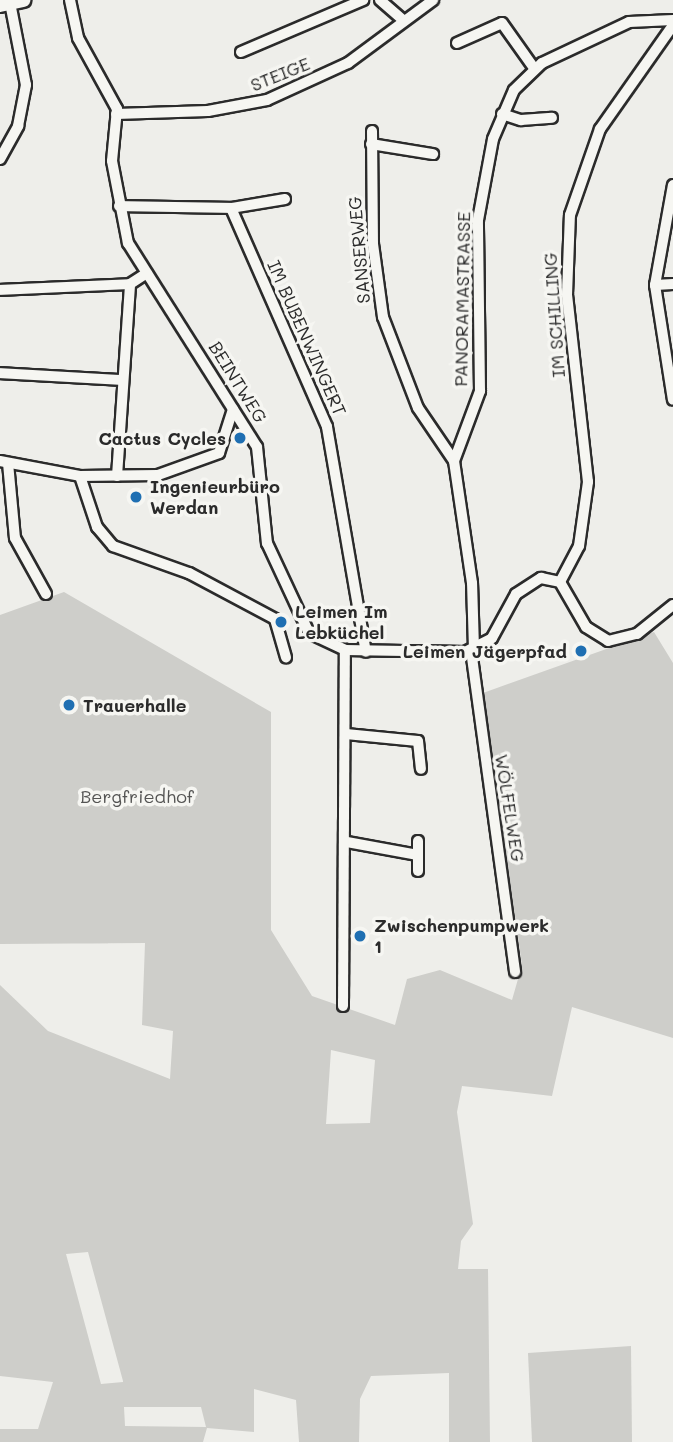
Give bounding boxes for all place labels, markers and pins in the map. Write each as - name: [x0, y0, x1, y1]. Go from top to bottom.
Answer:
- place label: Cactus Cycles: [98, 427, 226, 449]
- marker: Cactus Cycles: [232, 430, 248, 446]
- place label: Ingenieurbüro Werdan: [150, 476, 280, 518]
- marker: Ingenieurbüro Werdan: [128, 489, 144, 505]
- place label: Leimen Im Lebküchel: [295, 601, 388, 644]
- marker: Leimen Im Lebküchel: [273, 614, 289, 630]
- place label: Leimen Jägerpfad: [403, 640, 567, 662]
- marker: Leimen Jägerpfad: [573, 643, 589, 659]
- place label: Trauerhalle: [83, 694, 186, 716]
- marker: Trauerhalle: [61, 697, 77, 713]
- place label: Zwischenpumpwerk 1: [374, 915, 549, 958]
- marker: Zwischenpumpwerk 1: [352, 928, 368, 944]

